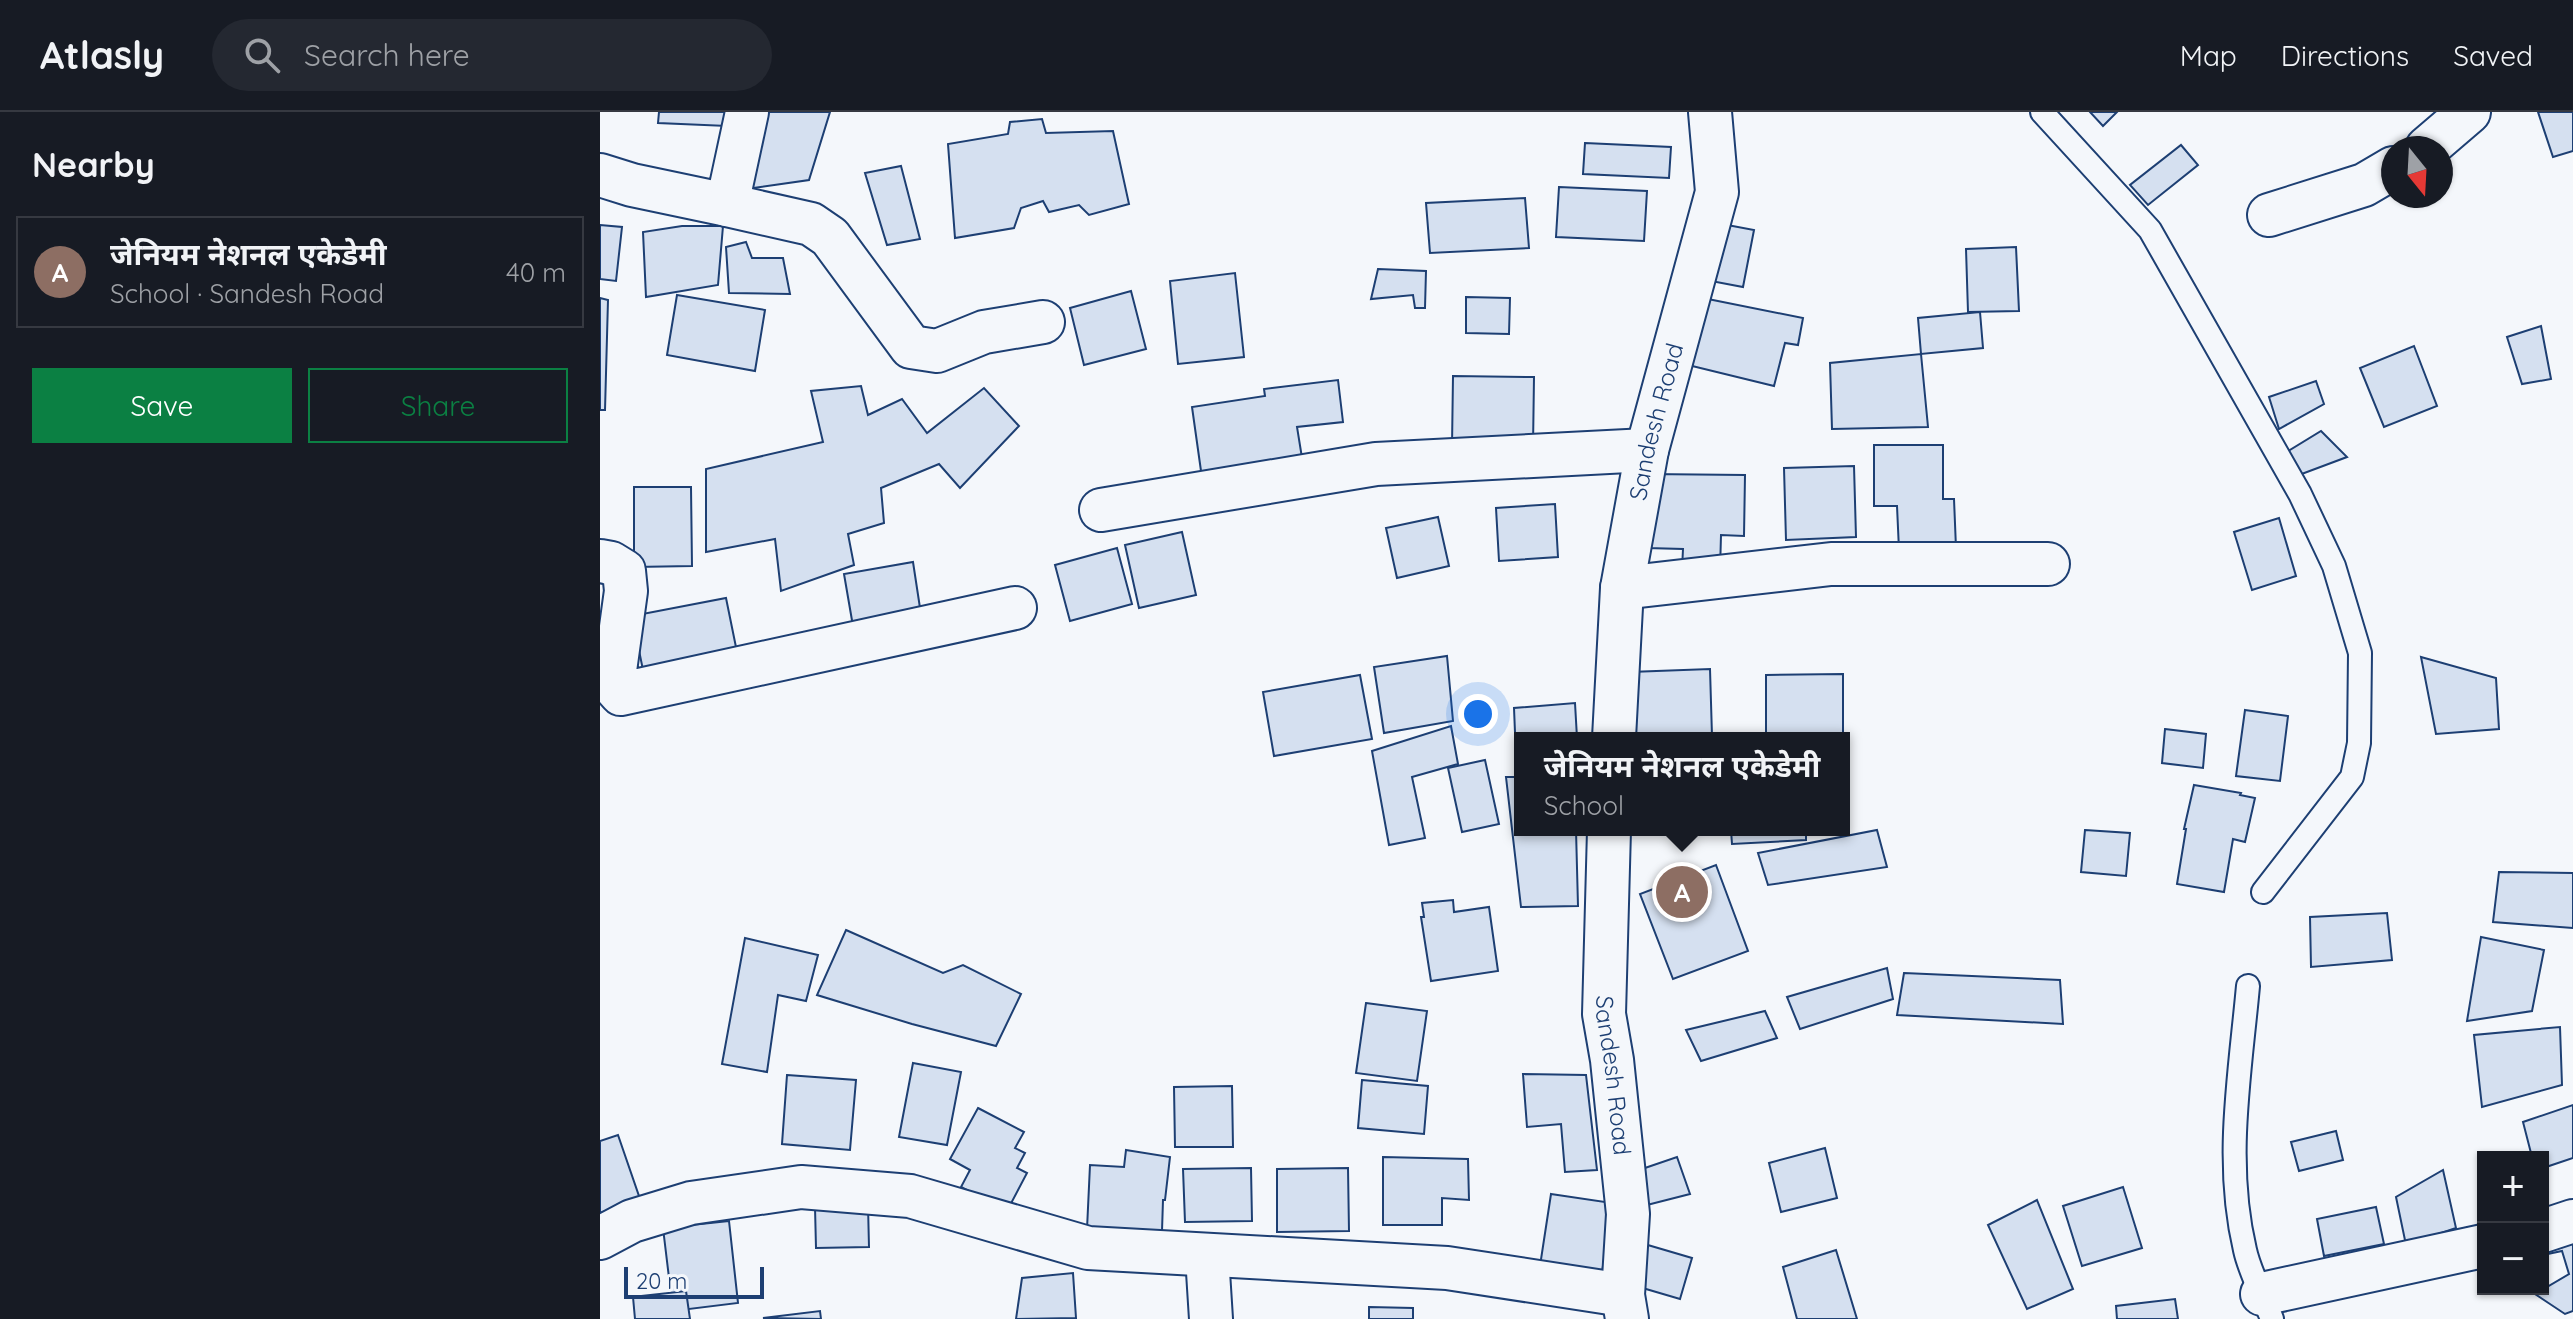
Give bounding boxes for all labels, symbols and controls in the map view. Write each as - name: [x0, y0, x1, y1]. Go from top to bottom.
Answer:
- search box: [212, 19, 772, 91]
- text: Atlasly: [40, 31, 164, 79]
- icon: search: [240, 33, 284, 77]
- text: Search here: [304, 36, 470, 74]
- text: Map: [2180, 38, 2237, 73]
- text: Directions: [2281, 38, 2409, 73]
- text: Saved: [2453, 38, 2533, 73]
- north arrow: [2381, 136, 2453, 208]
- text: Nearby: [32, 143, 155, 186]
- text: जेनियम नेशनल एकेडेमी: [110, 235, 387, 273]
- text: A: [52, 256, 68, 289]
- text: 40 m: [506, 256, 566, 289]
- text: School · Sandesh Road: [110, 277, 384, 310]
- street label: Sandesh Road: [1622, 340, 1689, 503]
- button: Save: [32, 368, 292, 443]
- button: Share: [308, 368, 568, 443]
- your location: [1458, 694, 1498, 734]
- popup: [1514, 732, 1850, 836]
- text: जेनियम नेशनल एकेडेमी: [1544, 747, 1820, 785]
- text: School: [1544, 789, 1624, 822]
- pin: A: [1656, 862, 1708, 922]
- street label: Sandesh Road: [1589, 995, 1638, 1157]
- map controls: [2477, 1151, 2549, 1295]
- button: +: [2477, 1151, 2549, 1223]
- button: −: [2477, 1223, 2549, 1295]
- scale bar: [624, 1263, 764, 1299]
- text: 20 m: [636, 1267, 687, 1295]

